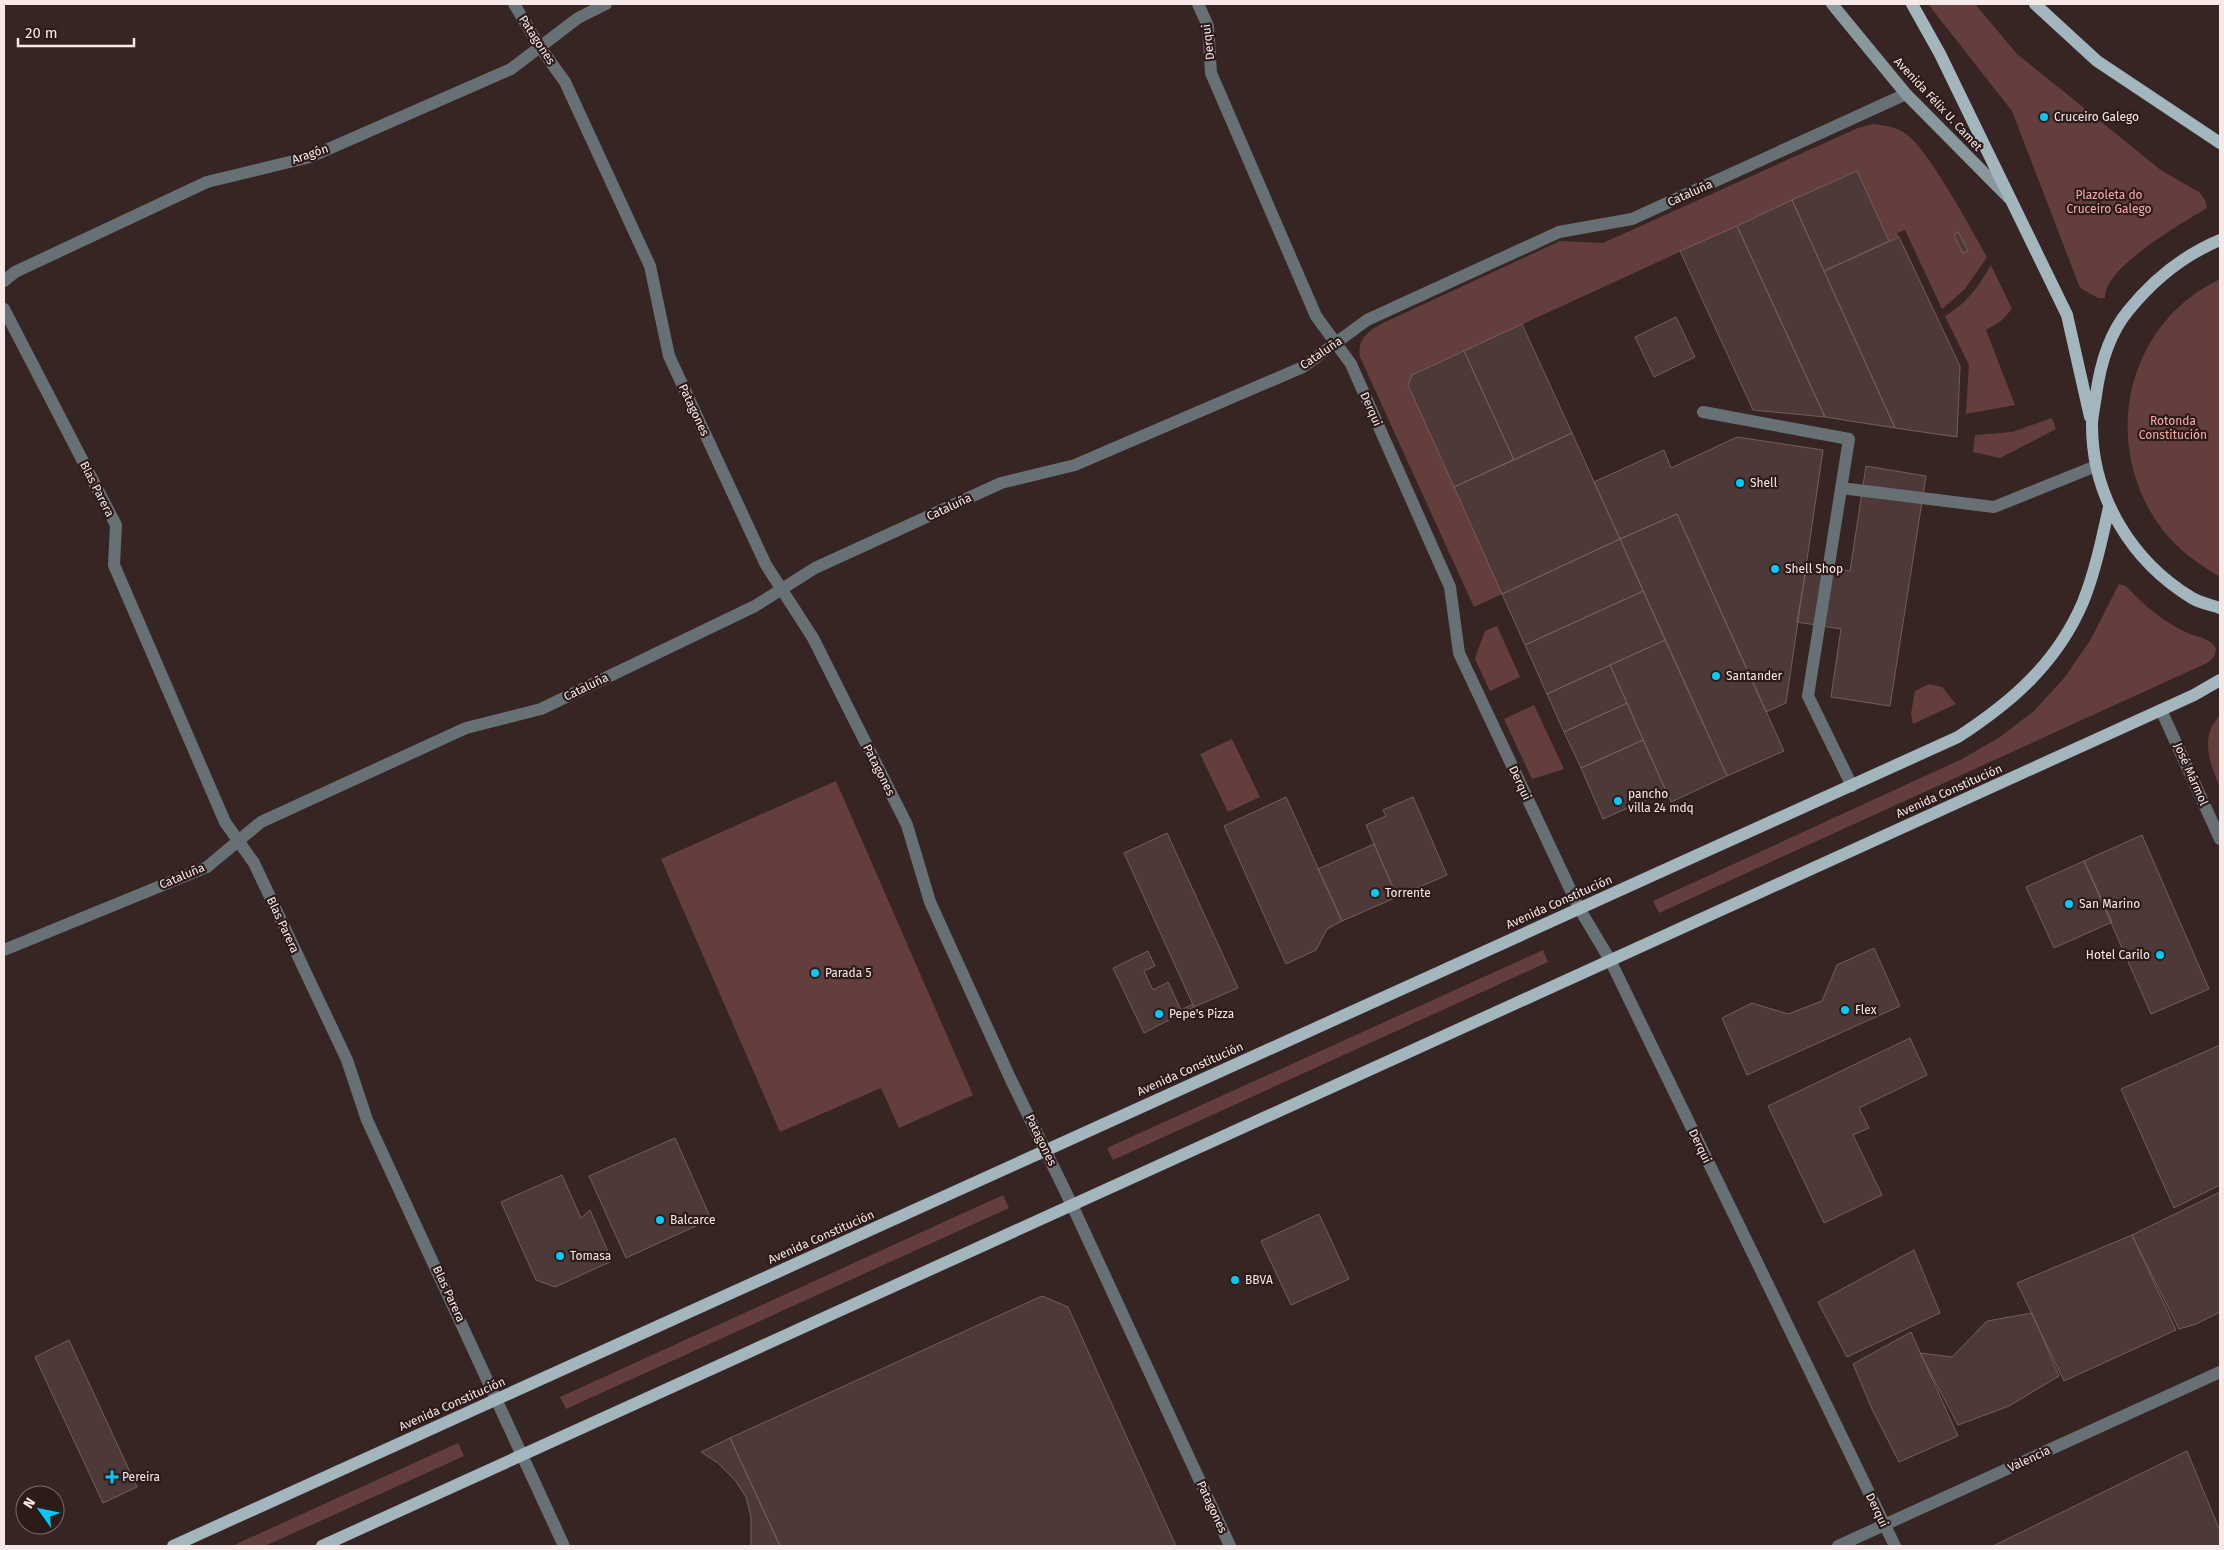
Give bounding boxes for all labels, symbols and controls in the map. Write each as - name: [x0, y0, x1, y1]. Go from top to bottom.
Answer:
- street label: Patagones: [516, 13, 558, 68]
- scale bar: [18, 15, 134, 47]
- street label: Derqui: [1199, 23, 1217, 61]
- text: 20 m: [25, 24, 58, 42]
- street label: Avenida Félix U. Camet: [1891, 54, 1985, 154]
- place label: Cruceiro Galego: [2054, 110, 2139, 124]
- marker: Cruceiro Galego: [2038, 111, 2050, 123]
- street label: Aragón: [290, 141, 330, 167]
- street label: Cataluña: [1665, 177, 1715, 209]
- park label: Plazoleta do Cruceiro Galego: [2066, 188, 2152, 216]
- street label: Cataluña: [1297, 334, 1345, 372]
- street label: Patagones: [676, 382, 712, 439]
- street label: Derqui: [1357, 390, 1385, 428]
- park label: Rotonda Constitución: [2139, 414, 2207, 442]
- street label: Blas Parera: [77, 459, 117, 519]
- place label: Shell: [1750, 476, 1778, 490]
- marker: Shell: [1734, 477, 1746, 489]
- street label: Cataluña: [924, 491, 974, 523]
- place label: Shell Shop: [1785, 562, 1843, 576]
- marker: Shell Shop: [1769, 563, 1781, 575]
- place label: Santander: [1726, 669, 1783, 683]
- street label: Cataluña: [561, 670, 611, 704]
- marker: Santander: [1710, 670, 1722, 682]
- street label: José Mármol: [2171, 740, 2211, 808]
- street label: Patagones: [860, 742, 898, 798]
- street label: Avenida Constitución: [1894, 761, 2004, 821]
- street label: Derqui: [1506, 764, 1534, 802]
- place label: pancho villa 24 mdq: [1628, 787, 1694, 815]
- marker: pancho villa 24 mdq: [1612, 795, 1624, 807]
- street label: Cataluña: [157, 860, 207, 892]
- street label: Avenida Constitución: [1504, 872, 1614, 932]
- place label: Torrente: [1385, 886, 1431, 900]
- marker: Torrente: [1369, 887, 1381, 899]
- street label: Blas Parera: [264, 895, 302, 955]
- place label: San Marino: [2079, 897, 2140, 911]
- marker: San Marino: [2063, 898, 2075, 910]
- place label: Hotel Carilo: [2086, 948, 2150, 962]
- marker: Hotel Carilo: [2154, 949, 2166, 961]
- place label: Parada 5: [825, 966, 871, 980]
- marker: Parada 5: [809, 967, 821, 979]
- place label: Flex: [1855, 1003, 1877, 1017]
- marker: Flex: [1839, 1004, 1851, 1016]
- place label: Pepe's Pizza: [1169, 1007, 1234, 1021]
- marker: Pepe's Pizza: [1153, 1008, 1165, 1020]
- street label: Avenida Constitución: [1135, 1039, 1245, 1099]
- street label: Patagones: [1022, 1112, 1060, 1168]
- street label: Derqui: [1686, 1127, 1714, 1165]
- street label: Avenida Constitución: [766, 1207, 876, 1267]
- place label: Balcarce: [670, 1213, 716, 1227]
- marker: Balcarce: [654, 1214, 666, 1226]
- place label: Tomasa: [570, 1249, 611, 1263]
- marker: Tomasa: [554, 1250, 566, 1262]
- street label: Blas Parera: [430, 1264, 468, 1324]
- place label: BBVA: [1245, 1273, 1273, 1287]
- marker: BBVA: [1229, 1274, 1241, 1286]
- street label: Avenida Constitución: [397, 1374, 507, 1434]
- street label: Valencia: [2006, 1443, 2052, 1475]
- place label: Pereira: [122, 1470, 160, 1484]
- marker: Pereira: [106, 1471, 118, 1483]
- street label: Patagones: [1194, 1479, 1230, 1536]
- north arrow: [15, 1485, 65, 1535]
- street label: Derqui: [1863, 1491, 1891, 1529]
- text: N: [20, 1495, 39, 1512]

